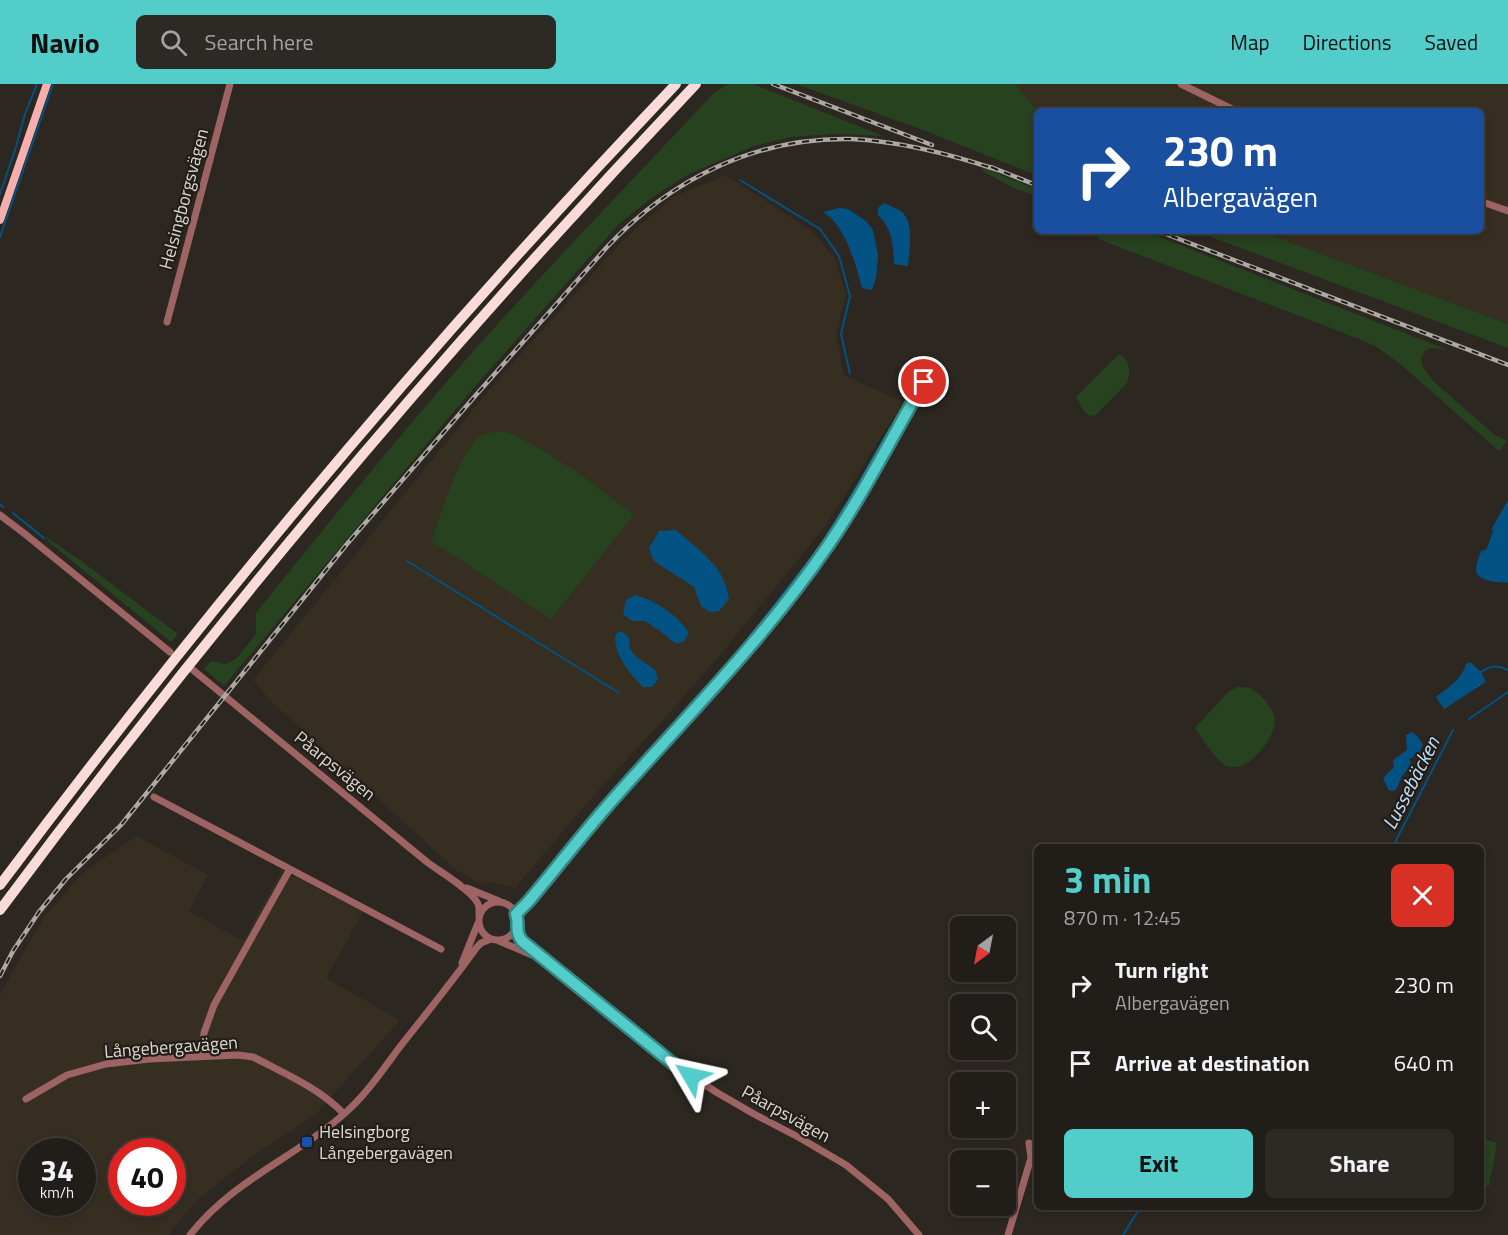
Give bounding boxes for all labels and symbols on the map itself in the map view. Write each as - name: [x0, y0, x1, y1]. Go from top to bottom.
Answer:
- street label: Helsingborgsvägen: [152, 126, 215, 272]
- pin: [898, 356, 949, 407]
- street label: Påarpsvägen: [289, 724, 382, 807]
- water label: Lussebäcken: [1374, 730, 1448, 835]
- north arrow: [950, 916, 1016, 982]
- street label: Långebergavägen: [103, 1028, 239, 1065]
- position arrow: [659, 1044, 723, 1108]
- street label: Påarpsvägen: [737, 1078, 836, 1149]
- place label: Helsingborg Långebergavägen: [319, 1118, 453, 1166]
- marker: Helsingborg Långebergavägen: [300, 1135, 314, 1149]
- speed limit sign: 40: [108, 1138, 186, 1216]

